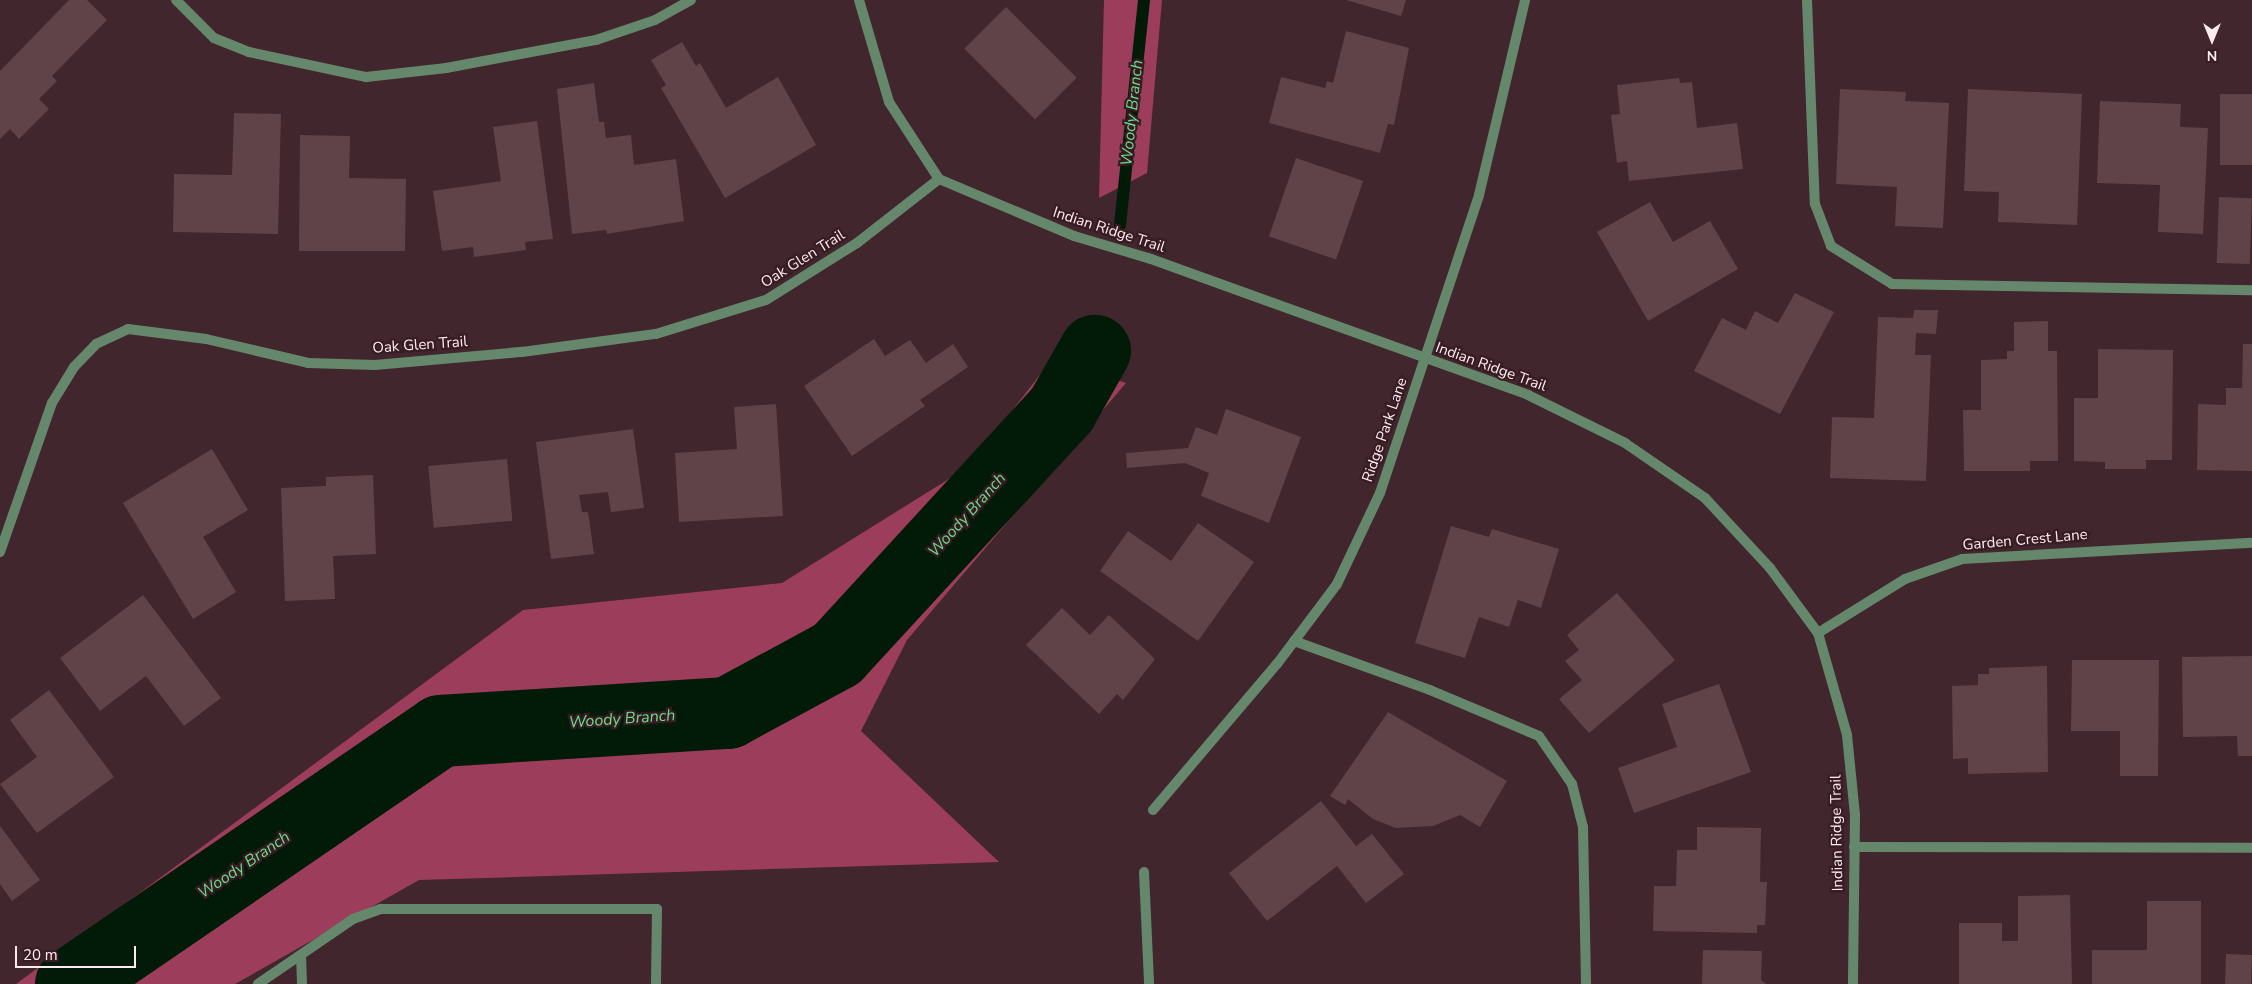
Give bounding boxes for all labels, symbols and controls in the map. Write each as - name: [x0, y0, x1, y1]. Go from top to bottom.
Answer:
- north arrow: [2187, 15, 2237, 65]
- text: N: [2207, 46, 2217, 65]
- water label: Woody Branch: [1117, 59, 1147, 167]
- street label: Indian Ridge Trail: [1051, 203, 1167, 257]
- street label: Oak Glen Trail: [758, 226, 848, 292]
- street label: Oak Glen Trail: [372, 333, 468, 357]
- street label: Indian Ridge Trail: [1433, 339, 1549, 395]
- street label: Ridge Park Lane: [1359, 375, 1411, 485]
- water label: Woody Branch: [924, 469, 1010, 561]
- street label: Garden Crest Lane: [1962, 526, 2088, 554]
- water label: Woody Branch: [568, 706, 676, 732]
- street label: Indian Ridge Trail: [1827, 774, 1847, 892]
- water label: Woody Branch: [194, 827, 294, 903]
- scale bar: [18, 936, 139, 968]
- text: 20 m: [23, 945, 58, 965]

